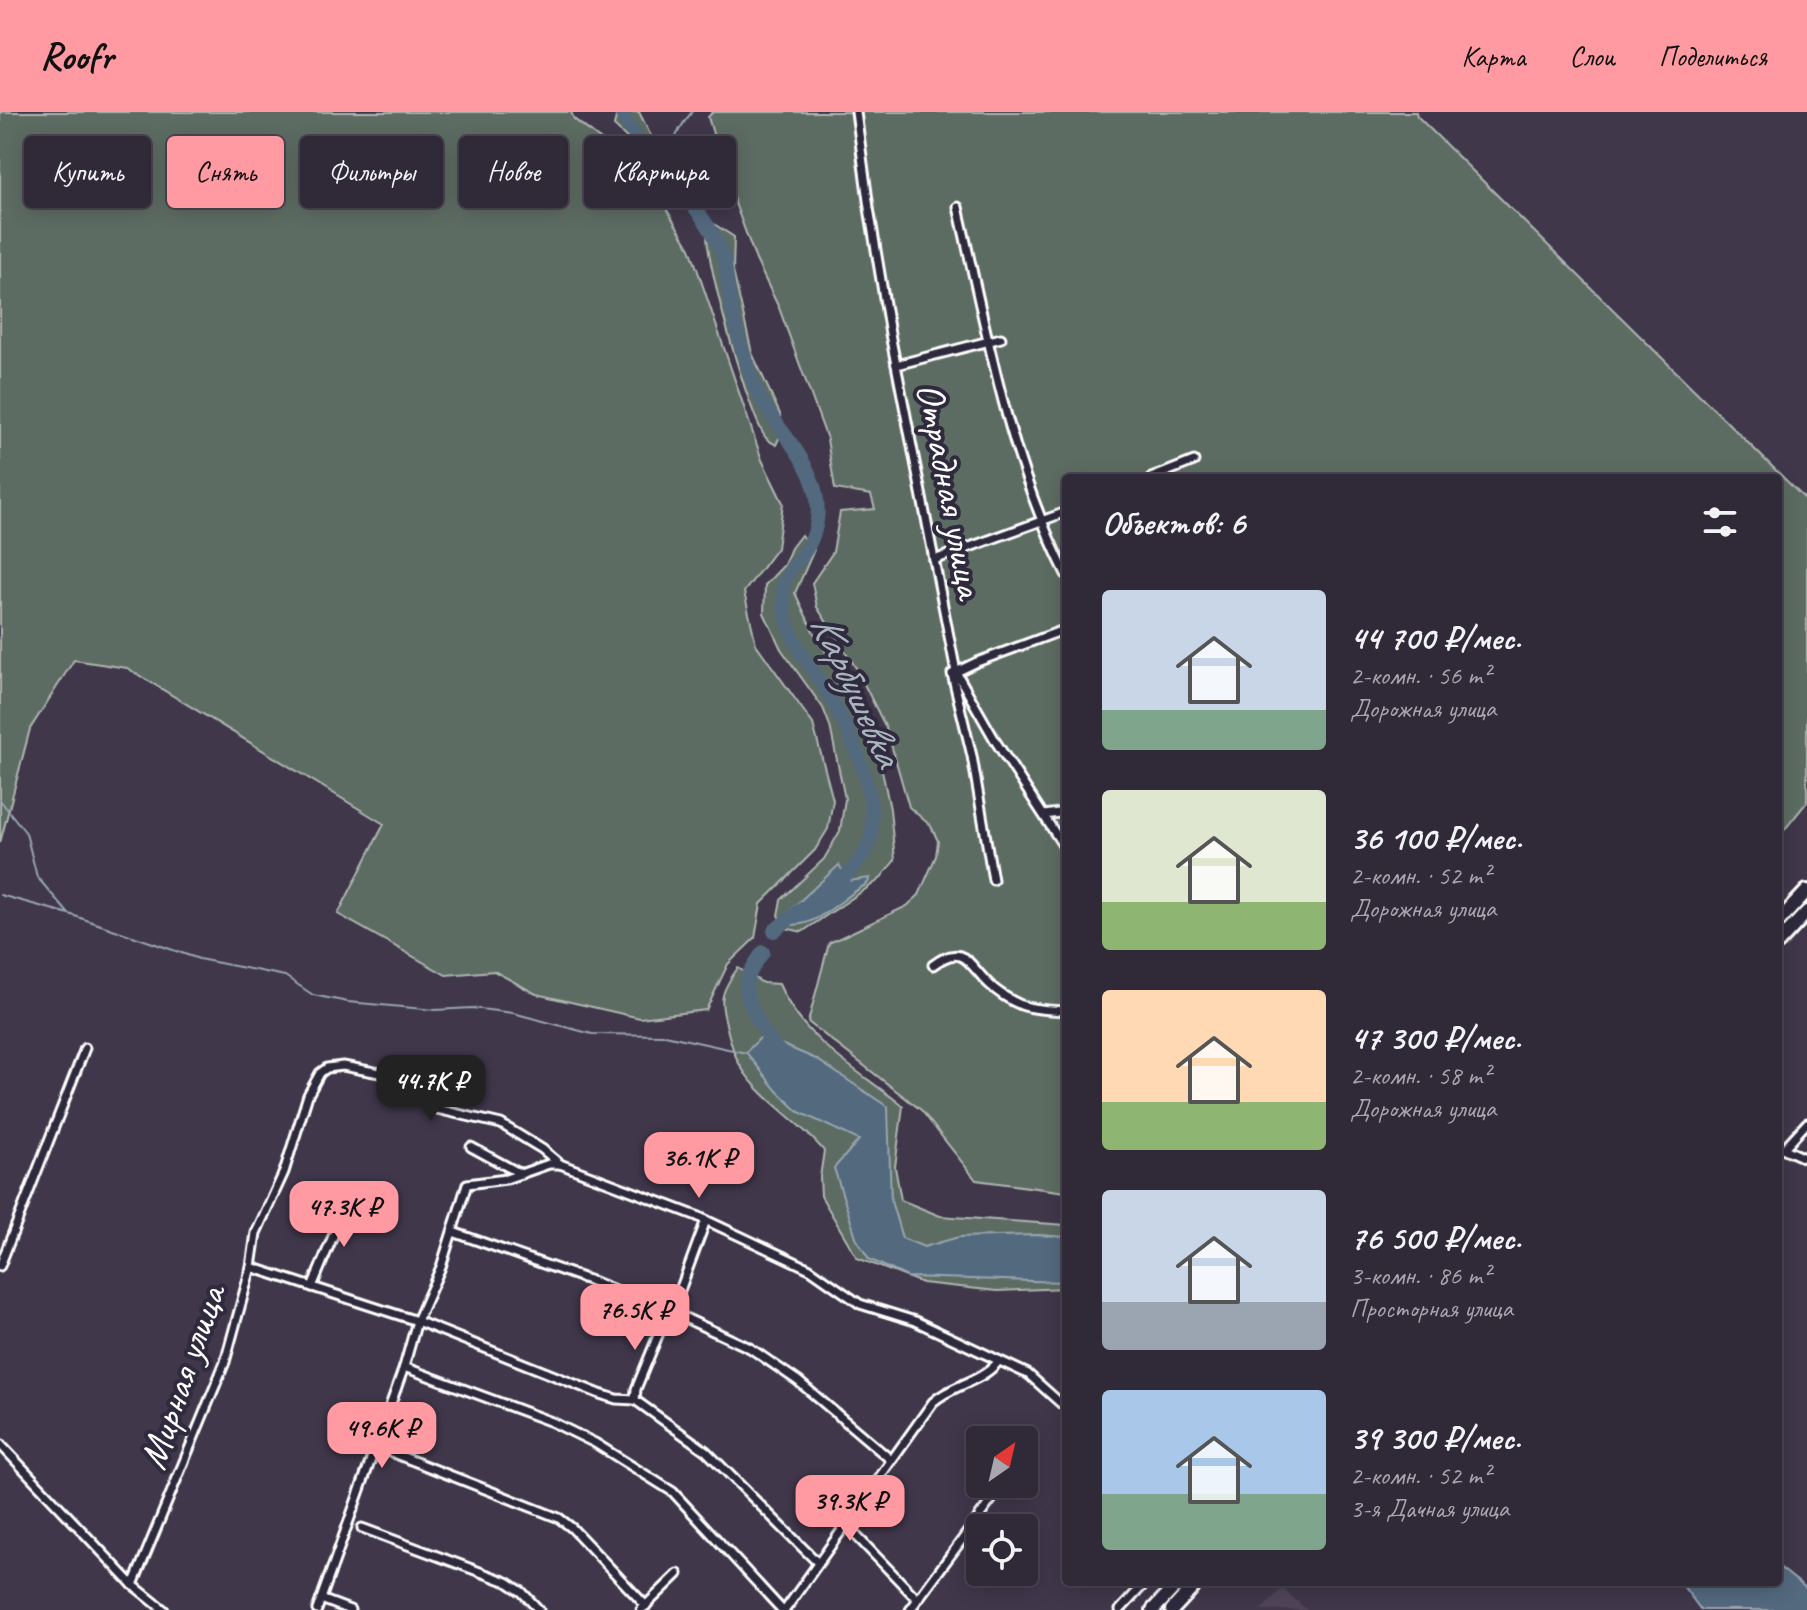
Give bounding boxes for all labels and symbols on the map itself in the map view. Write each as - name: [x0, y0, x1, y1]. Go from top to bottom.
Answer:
- street label: Отрадная улица: [905, 378, 996, 605]
- water label: Карбушевка: [798, 605, 916, 778]
- pin: 44.7K ₽: [357, 1055, 505, 1123]
- pin: 36.1K ₽: [625, 1132, 773, 1200]
- pin: 47.3K ₽: [270, 1181, 418, 1249]
- street label: Мирная улица: [127, 1276, 238, 1476]
- pin: 76.5K ₽: [561, 1284, 709, 1352]
- pin: 49.6K ₽: [308, 1402, 456, 1470]
- north arrow: [966, 1426, 1038, 1498]
- pin: 39.3K ₽: [776, 1475, 924, 1543]

